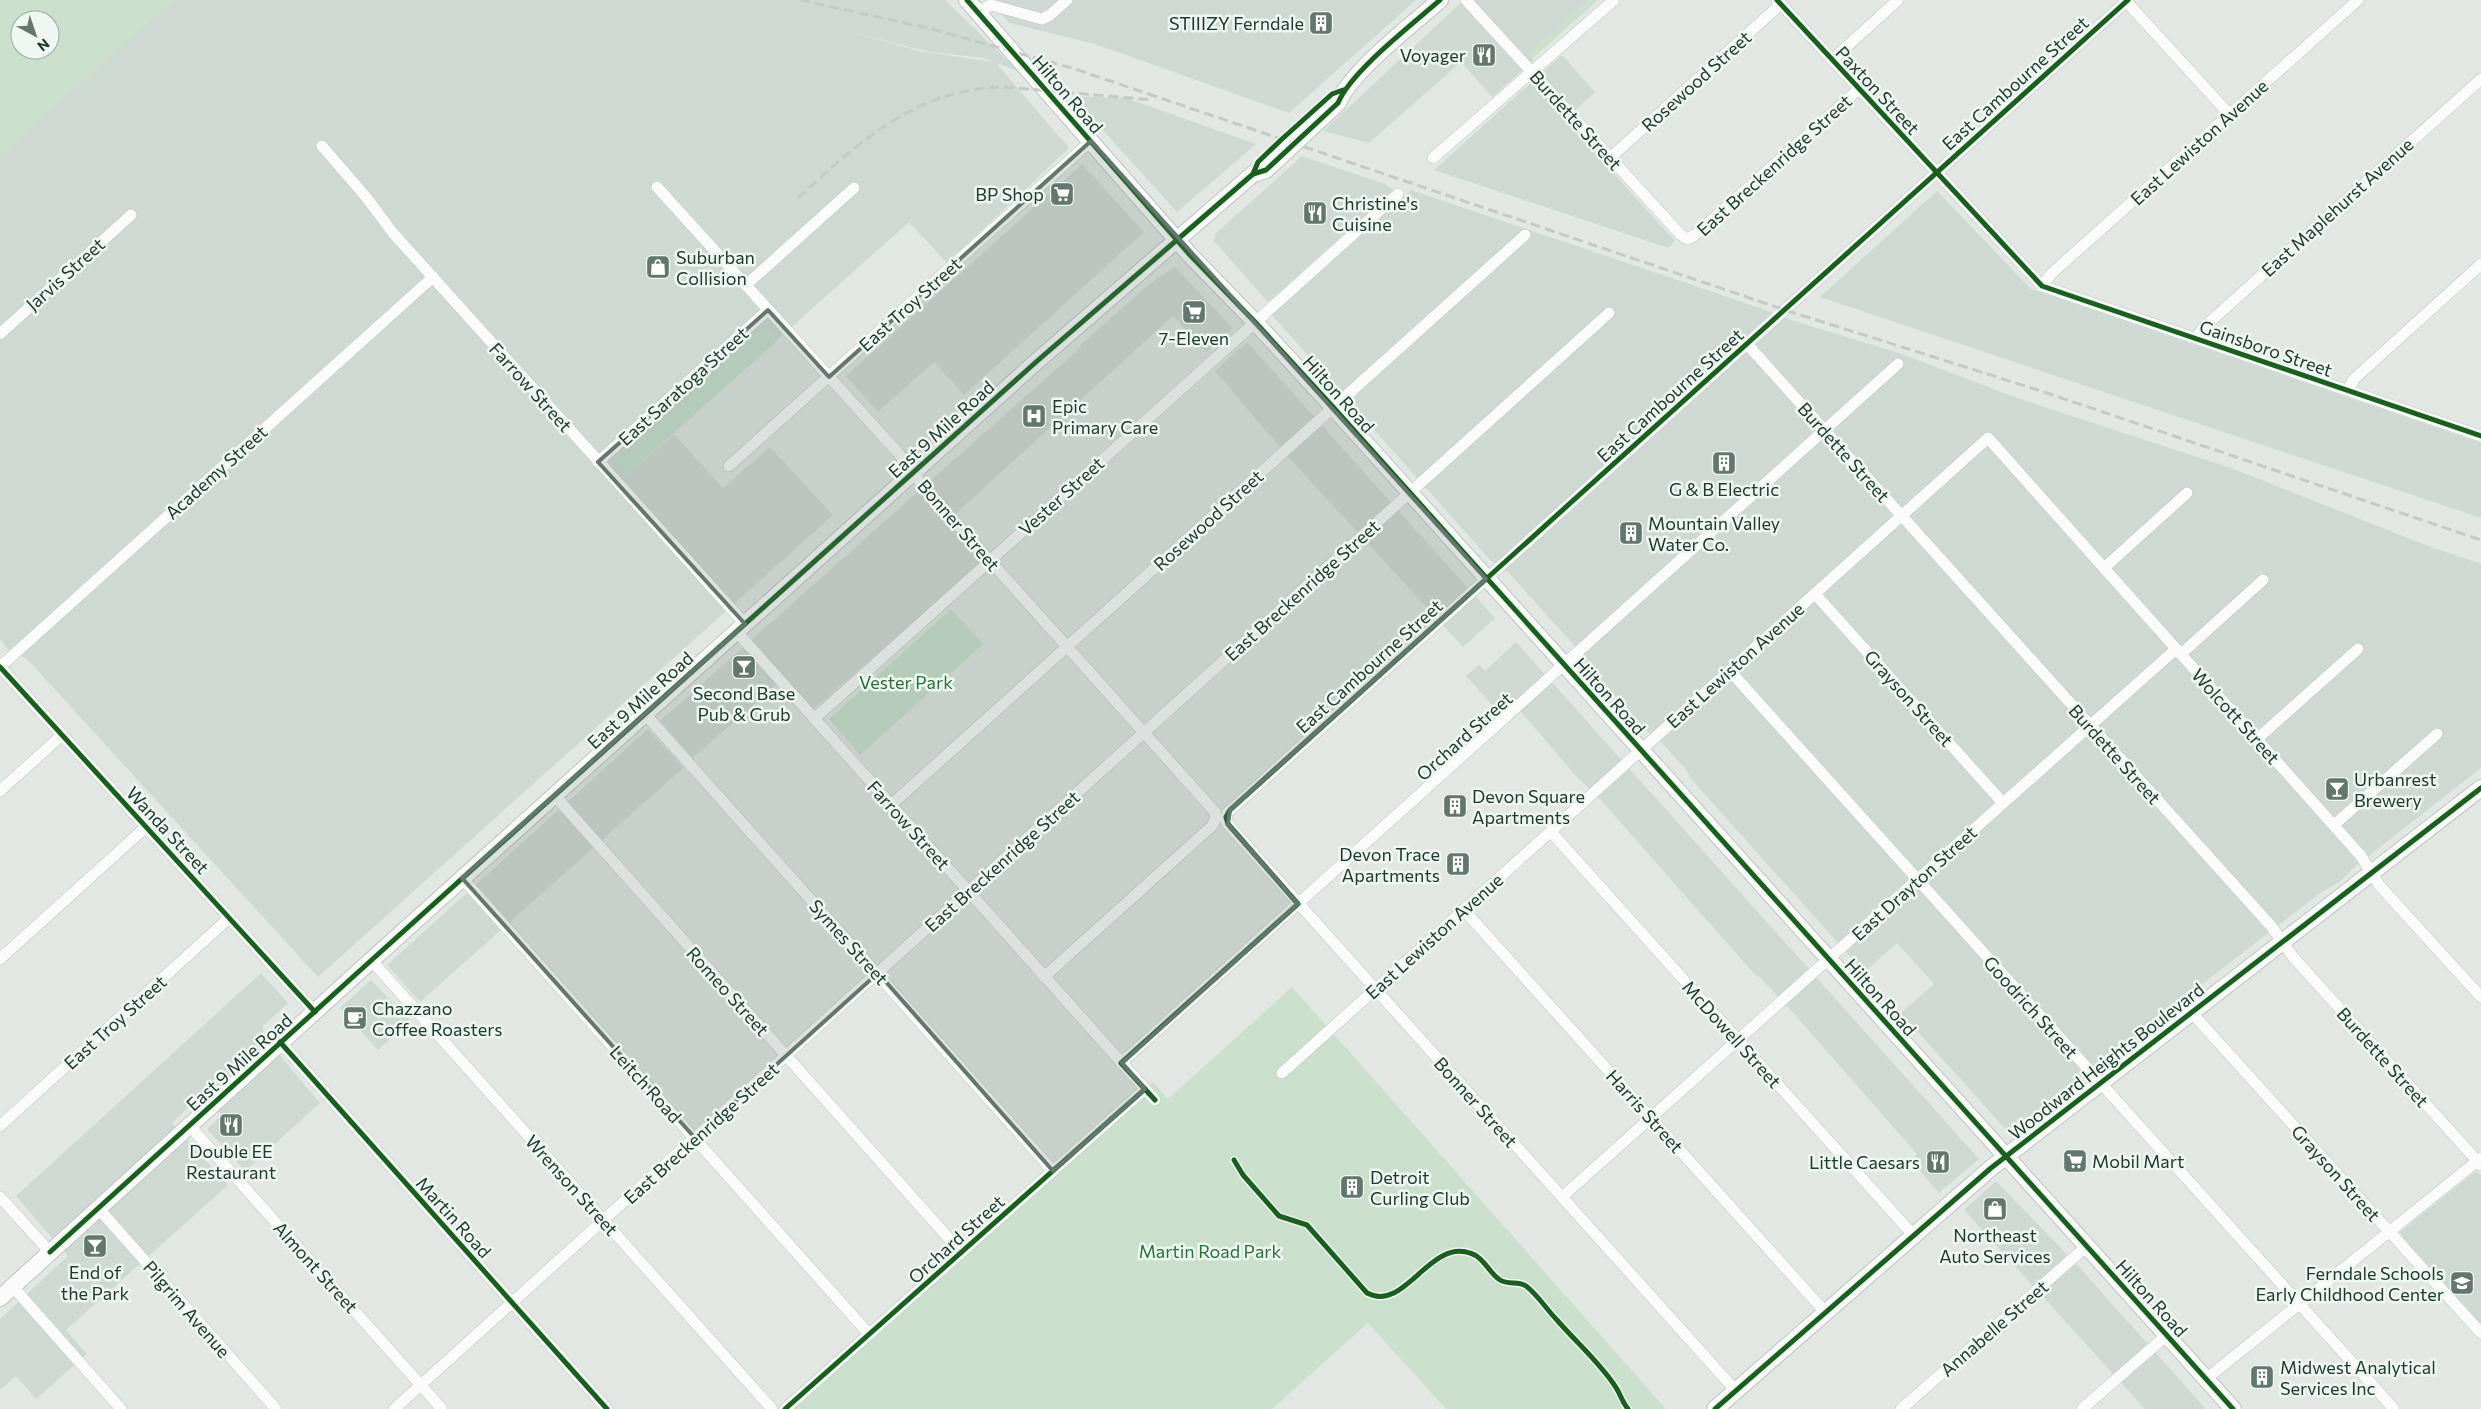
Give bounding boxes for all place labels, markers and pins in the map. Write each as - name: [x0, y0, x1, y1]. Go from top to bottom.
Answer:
- building icon: STIIIZY Ferndale: [1308, 10, 1334, 36]
- place label: STIIIZY Ferndale: [1169, 12, 1304, 34]
- restaurant icon: Voyager: [1471, 42, 1497, 68]
- place label: Voyager: [1400, 44, 1466, 66]
- supermarket icon: BP Shop: [1049, 181, 1075, 207]
- place label: BP Shop: [975, 183, 1044, 205]
- place label: Christine's Cuisine: [1332, 192, 1418, 235]
- restaurant icon: Christine's Cuisine: [1302, 200, 1328, 226]
- place label: Suburban Collision: [676, 246, 755, 289]
- shop icon: Suburban Collision: [645, 254, 671, 280]
- supermarket icon: 7-Eleven: [1181, 299, 1207, 325]
- place label: 7-Eleven: [1159, 327, 1229, 349]
- place label: Epic Primary Care: [1052, 395, 1158, 438]
- hospital icon: Epic Primary Care: [1021, 403, 1047, 429]
- building icon: G & B Electric: [1711, 450, 1737, 476]
- place label: G & B Electric: [1669, 478, 1779, 500]
- place label: Mountain Valley Water Co.: [1648, 512, 1780, 555]
- building icon: Mountain Valley Water Co.: [1618, 520, 1644, 546]
- bar icon: Second Base Pub & Grub: [731, 654, 757, 680]
- place label: Second Base Pub & Grub: [693, 682, 795, 725]
- place label: Urbanrest Brewery: [2354, 768, 2437, 811]
- bar icon: Urbanrest Brewery: [2324, 776, 2350, 802]
- place label: Devon Square Apartments: [1472, 785, 1585, 828]
- building icon: Devon Square Apartments: [1442, 793, 1468, 819]
- place label: Devon Trace Apartments: [1339, 843, 1440, 886]
- building icon: Devon Trace Apartments: [1445, 851, 1471, 877]
- place label: Chazzano Coffee Roasters: [372, 997, 502, 1040]
- cafe icon: Chazzano Coffee Roasters: [342, 1005, 368, 1031]
- restaurant icon: Double EE Restaurant: [218, 1112, 244, 1138]
- place label: Double EE Restaurant: [186, 1140, 276, 1183]
- supermarket icon: Mobil Mart: [2062, 1148, 2088, 1174]
- restaurant icon: Little Caesars: [1925, 1149, 1951, 1175]
- place label: Mobil Mart: [2092, 1150, 2184, 1172]
- place label: Little Caesars: [1809, 1151, 1920, 1173]
- place label: Detroit Curling Club: [1370, 1166, 1470, 1209]
- building icon: Detroit Curling Club: [1339, 1174, 1365, 1200]
- shop icon: Northeast Auto Services: [1982, 1196, 2008, 1222]
- place label: Northeast Auto Services: [1939, 1224, 2051, 1267]
- bar icon: End of the Park: [82, 1233, 108, 1259]
- place label: End of the Park: [61, 1261, 129, 1304]
- place label: Ferndale Schools Early Childhood Center: [2255, 1262, 2444, 1305]
- school or university icon: Ferndale Schools Early Childhood Center: [2449, 1270, 2475, 1296]
- place label: Midwest Analytical Services Inc: [2280, 1356, 2436, 1399]
- building icon: Midwest Analytical Services Inc: [2249, 1364, 2275, 1390]

